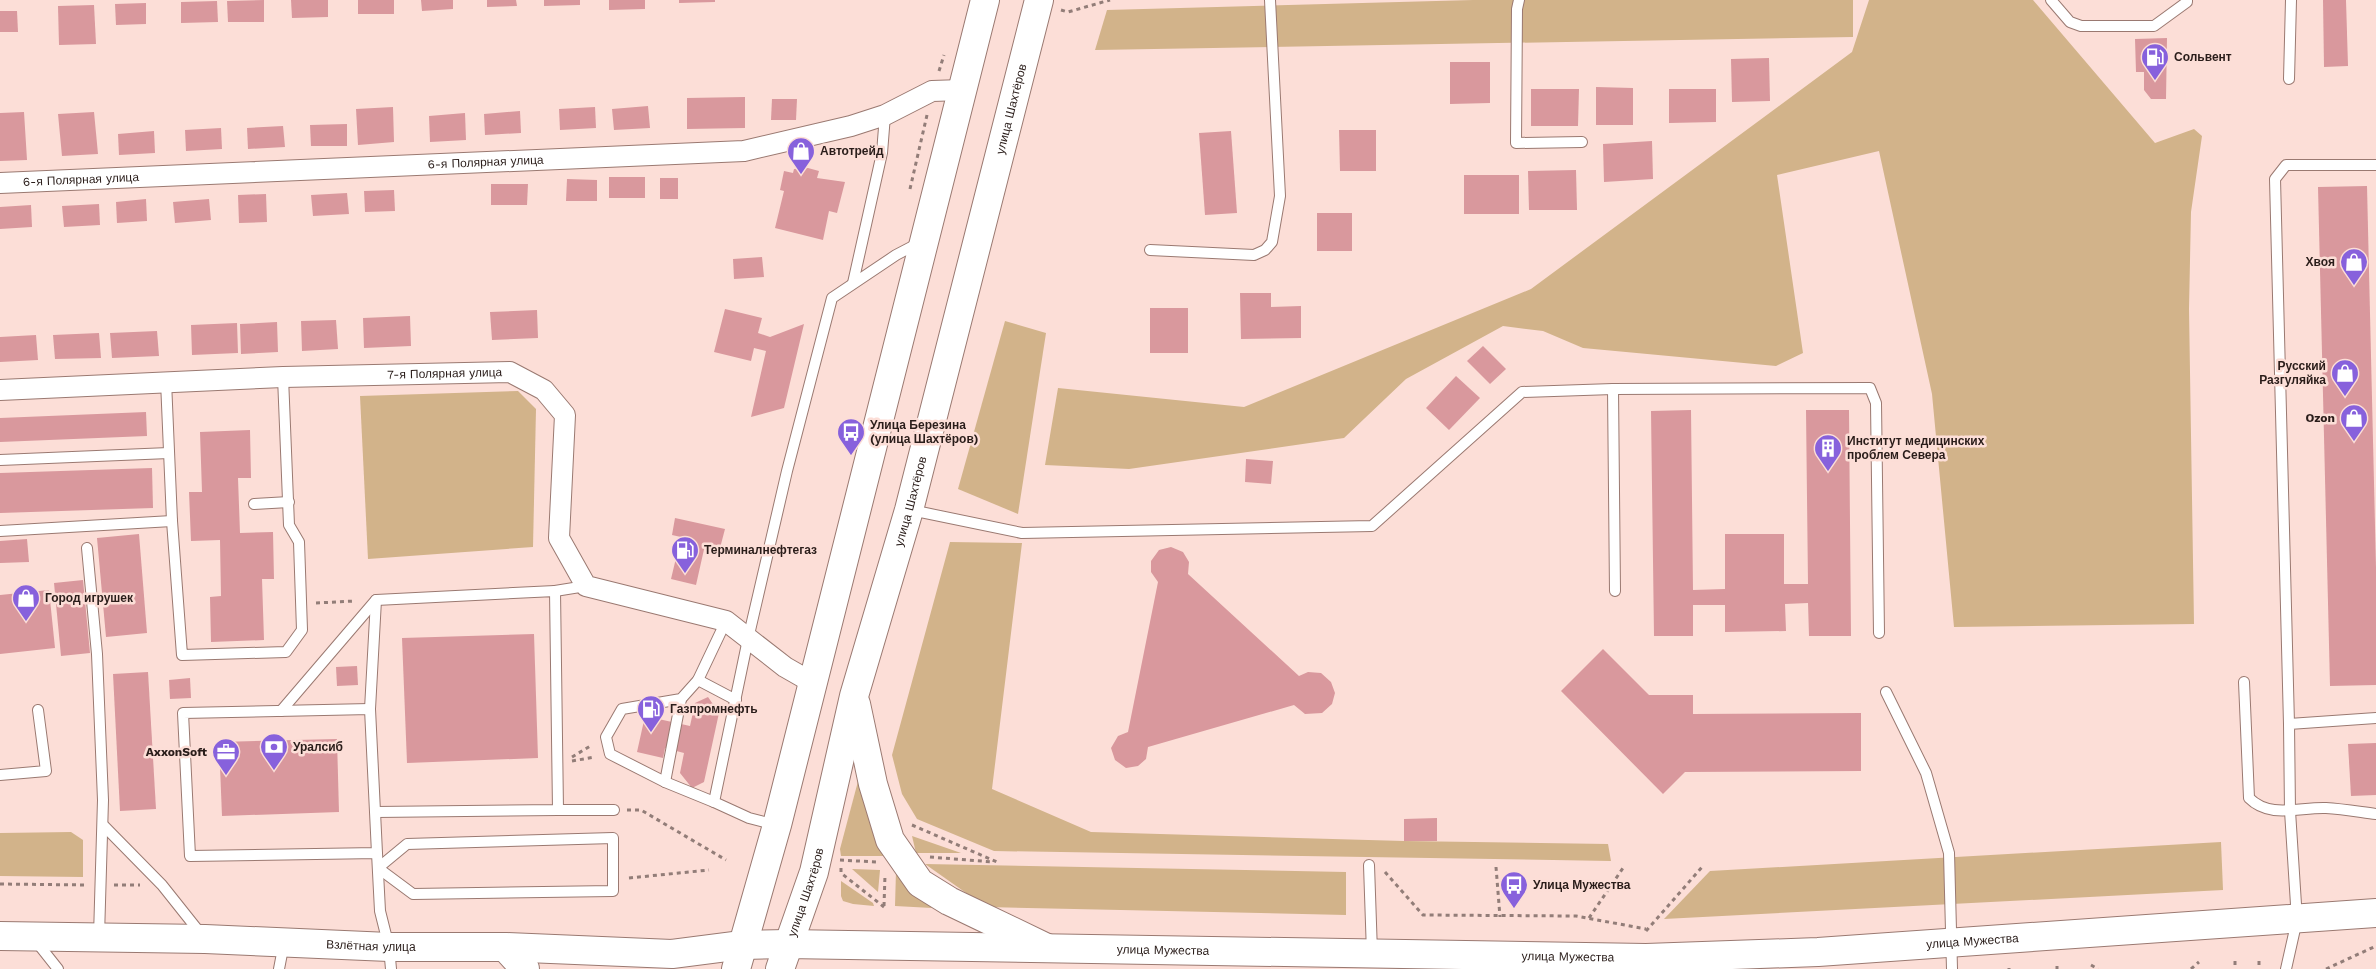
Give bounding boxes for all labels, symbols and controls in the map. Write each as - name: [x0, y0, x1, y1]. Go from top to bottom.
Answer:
- fuel station icon: Сольвент: [2140, 42, 2170, 81]
- place label: Сольвент: [2174, 50, 2232, 64]
- street label: улица Шахтёров: [993, 62, 1029, 156]
- shop icon: Автотрейд: [786, 136, 816, 175]
- place label: Автотрейд: [820, 144, 884, 158]
- street label: 6-я Полярная улица: [427, 153, 544, 172]
- street label: 6-я Полярная улица: [23, 170, 140, 189]
- shop icon: Хвоя: [2339, 247, 2369, 286]
- place label: Хвоя: [2306, 255, 2335, 269]
- shop icon: Русский Разгуляйка: [2330, 358, 2360, 397]
- place label: Русский Разгуляйка: [2259, 359, 2326, 387]
- street label: 7-я Полярная улица: [387, 365, 503, 382]
- shop icon: Ozon: [2339, 403, 2369, 442]
- place label: Ozon: [2305, 411, 2335, 425]
- bus stop icon: Улица Березина (улица Шахтёров): [836, 417, 866, 456]
- place label: Улица Березина (улица Шахтёров): [870, 418, 979, 446]
- building icon: Институт медицинских проблем Севера: [1813, 433, 1843, 472]
- place label: Институт медицинских проблем Севера: [1847, 434, 1985, 462]
- street label: улица Шахтёров: [892, 455, 929, 548]
- fuel station icon: Терминалнефтегаз: [670, 535, 700, 574]
- place label: Терминалнефтегаз: [704, 543, 817, 557]
- shop icon: Город игрушек: [11, 583, 41, 622]
- place label: Город игрушек: [45, 591, 134, 605]
- fuel station icon: Газпромнефть: [636, 694, 666, 733]
- place label: Газпромнефть: [670, 702, 758, 716]
- bank icon: Уралсиб: [259, 732, 289, 771]
- office icon: AxxonSoft: [211, 737, 241, 776]
- place label: Уралсиб: [293, 740, 343, 754]
- place label: AxxonSoft: [146, 745, 208, 759]
- street label: улица Шахтёров: [785, 847, 826, 939]
- bus stop icon: Улица Мужества: [1499, 870, 1529, 909]
- place label: Улица Мужества: [1533, 878, 1631, 892]
- street label: улица Мужества: [1926, 931, 2019, 951]
- street label: Взлётная улица: [326, 937, 416, 954]
- street label: улица Мужества: [1117, 942, 1210, 958]
- street label: улица Мужества: [1522, 949, 1615, 964]

